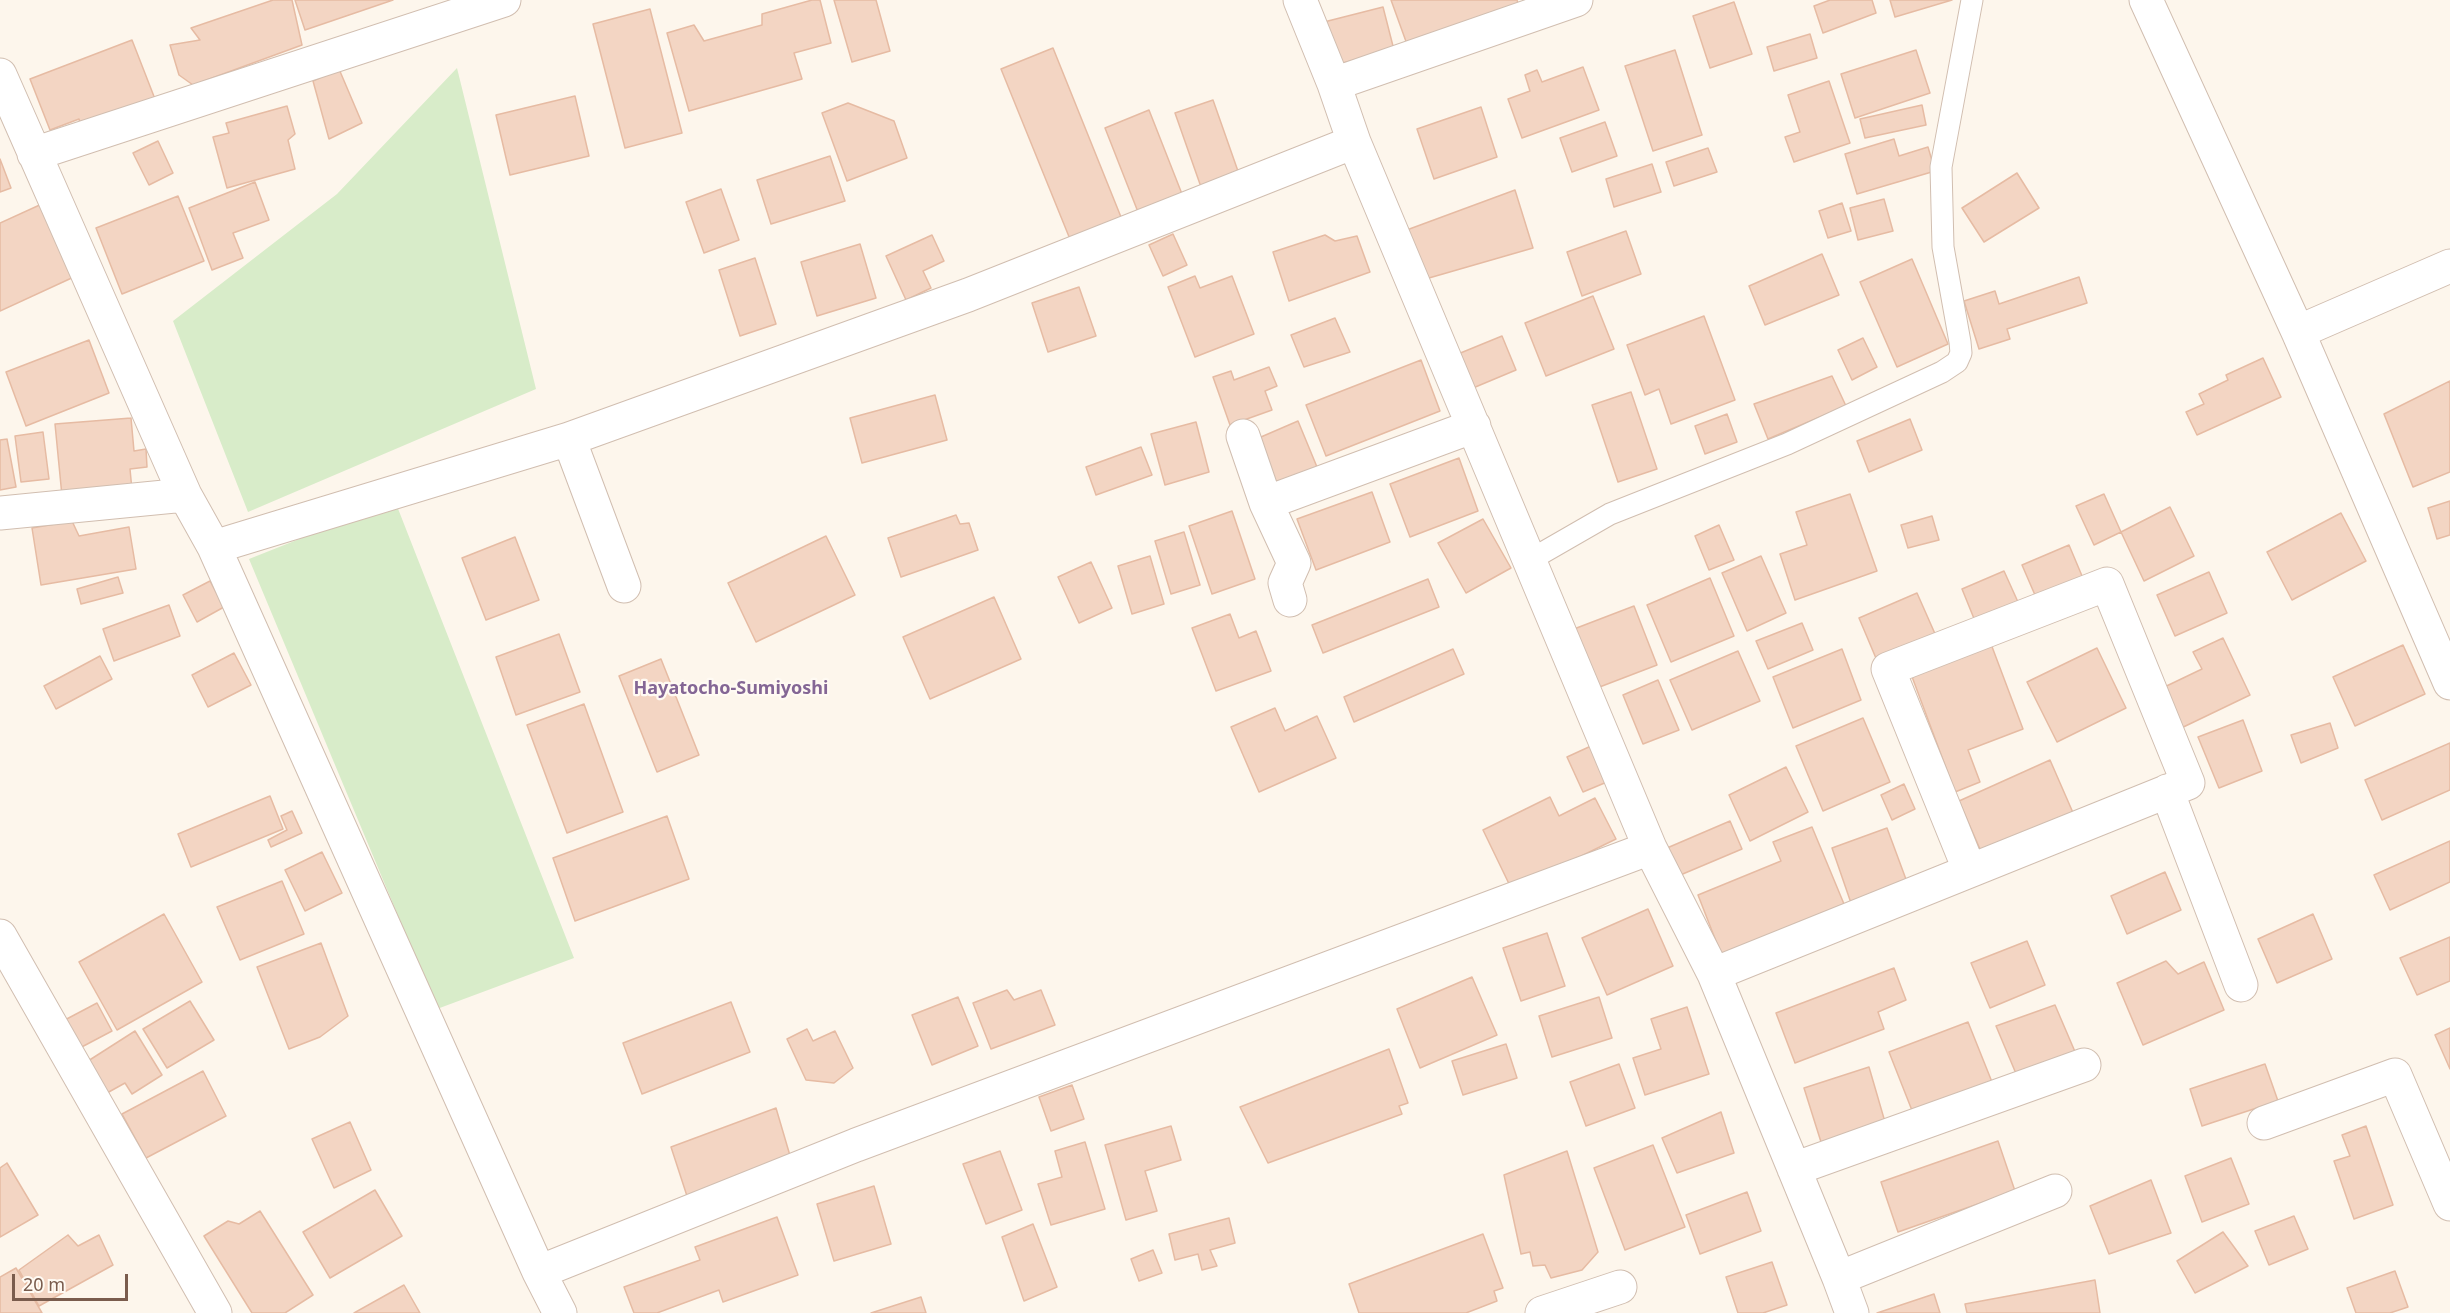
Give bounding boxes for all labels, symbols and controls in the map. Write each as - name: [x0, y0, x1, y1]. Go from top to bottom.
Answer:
- district label: Hayatocho-Sumiyoshi: [634, 678, 828, 700]
- scale bar: [15, 1262, 130, 1300]
- text: 20 m: [23, 1272, 65, 1296]

